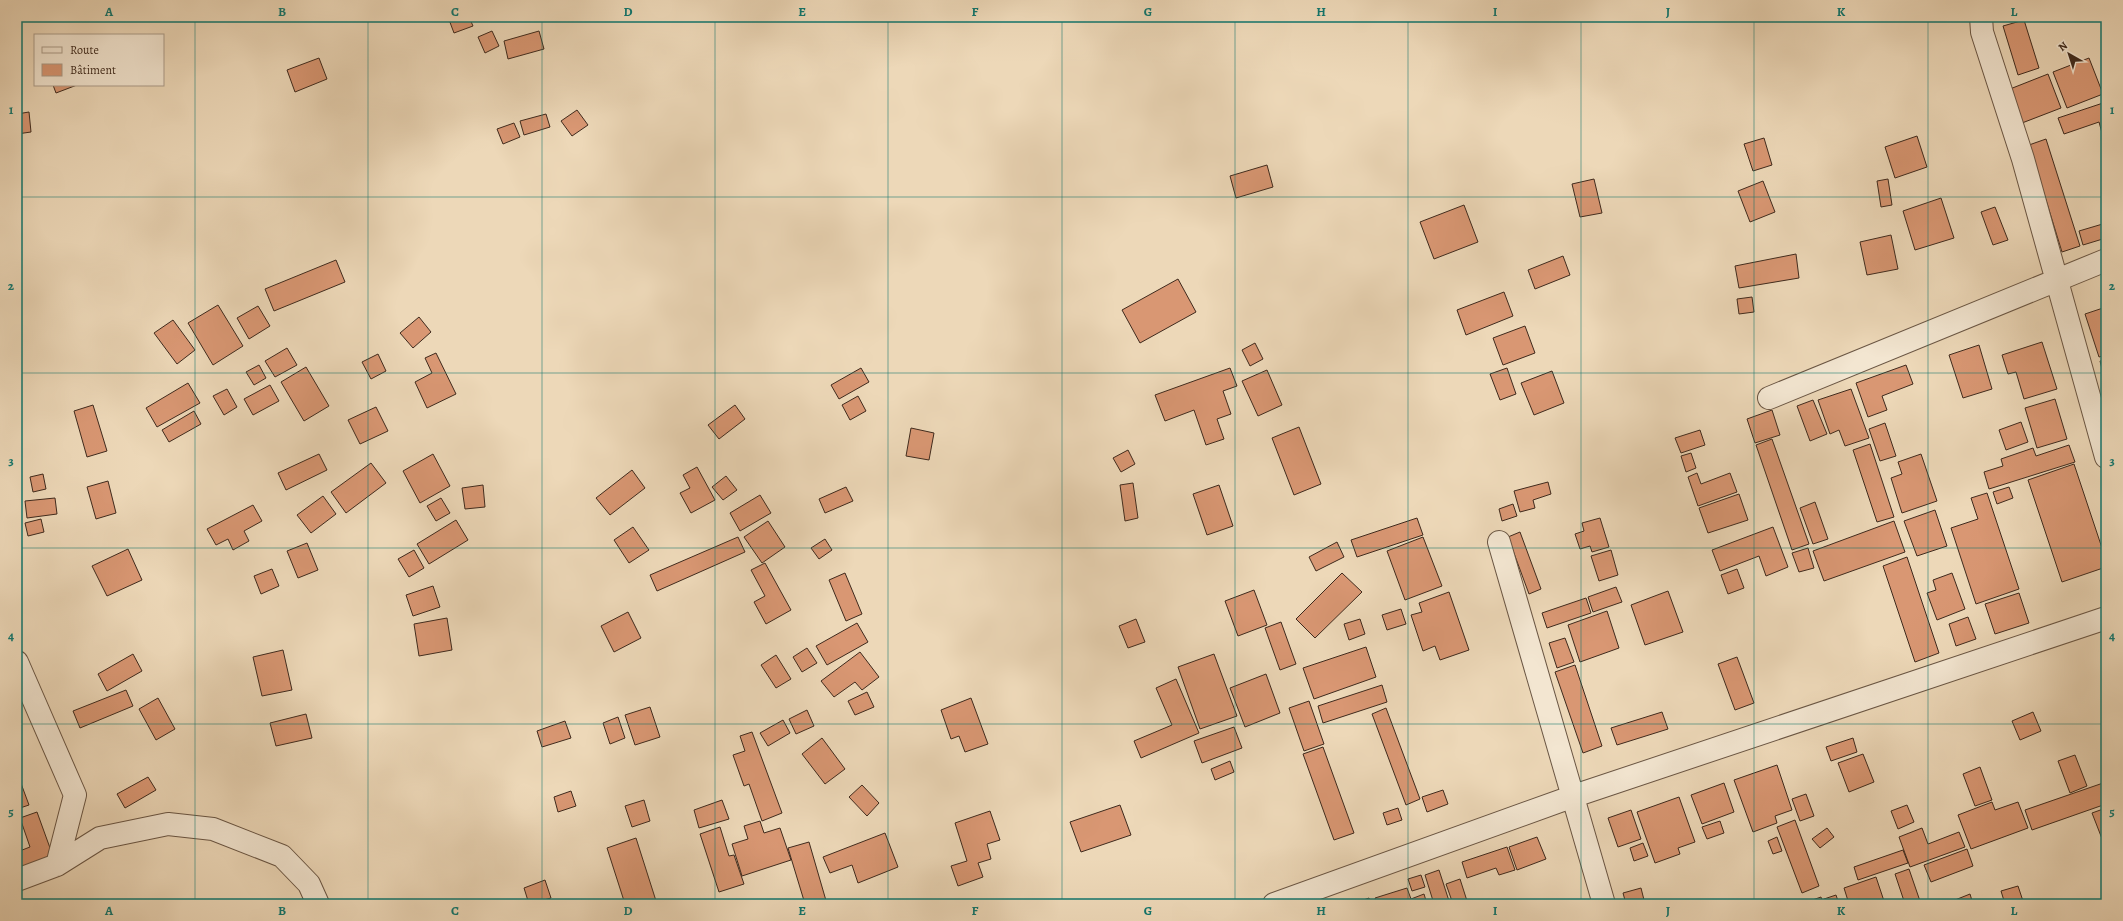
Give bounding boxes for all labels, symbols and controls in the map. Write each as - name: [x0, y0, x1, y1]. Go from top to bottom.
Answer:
- text: A: [104, 3, 114, 20]
- text: B: [278, 3, 286, 20]
- text: C: [451, 3, 459, 20]
- text: D: [623, 3, 633, 20]
- text: E: [798, 3, 806, 20]
- text: F: [972, 3, 979, 20]
- text: G: [1144, 3, 1152, 20]
- text: H: [1316, 3, 1326, 20]
- text: I: [1493, 3, 1498, 20]
- text: J: [1666, 3, 1670, 20]
- text: K: [1837, 3, 1846, 20]
- text: L: [2011, 3, 2018, 20]
- legend: [34, 34, 164, 86]
- north arrow: [2049, 34, 2089, 74]
- text: N: [2055, 38, 2071, 55]
- text: Route: [70, 42, 99, 58]
- text: Bâtiment: [70, 62, 116, 78]
- text: 1: [9, 101, 14, 118]
- text: 1: [2110, 101, 2115, 118]
- text: 2: [8, 277, 15, 294]
- text: 2: [2109, 277, 2116, 294]
- text: 3: [8, 452, 14, 469]
- text: 3: [2109, 452, 2115, 469]
- text: 4: [8, 627, 14, 644]
- text: 4: [2109, 627, 2115, 644]
- text: 5: [8, 803, 14, 820]
- text: 5: [2109, 803, 2115, 820]
- text: A: [104, 902, 114, 919]
- text: B: [278, 902, 286, 919]
- text: C: [451, 902, 459, 919]
- text: D: [623, 902, 633, 919]
- text: E: [798, 902, 806, 919]
- text: F: [972, 902, 979, 919]
- text: G: [1144, 902, 1152, 919]
- text: H: [1316, 902, 1326, 919]
- text: I: [1493, 902, 1498, 919]
- text: J: [1666, 902, 1670, 919]
- text: K: [1837, 902, 1846, 919]
- text: L: [2011, 902, 2018, 919]

